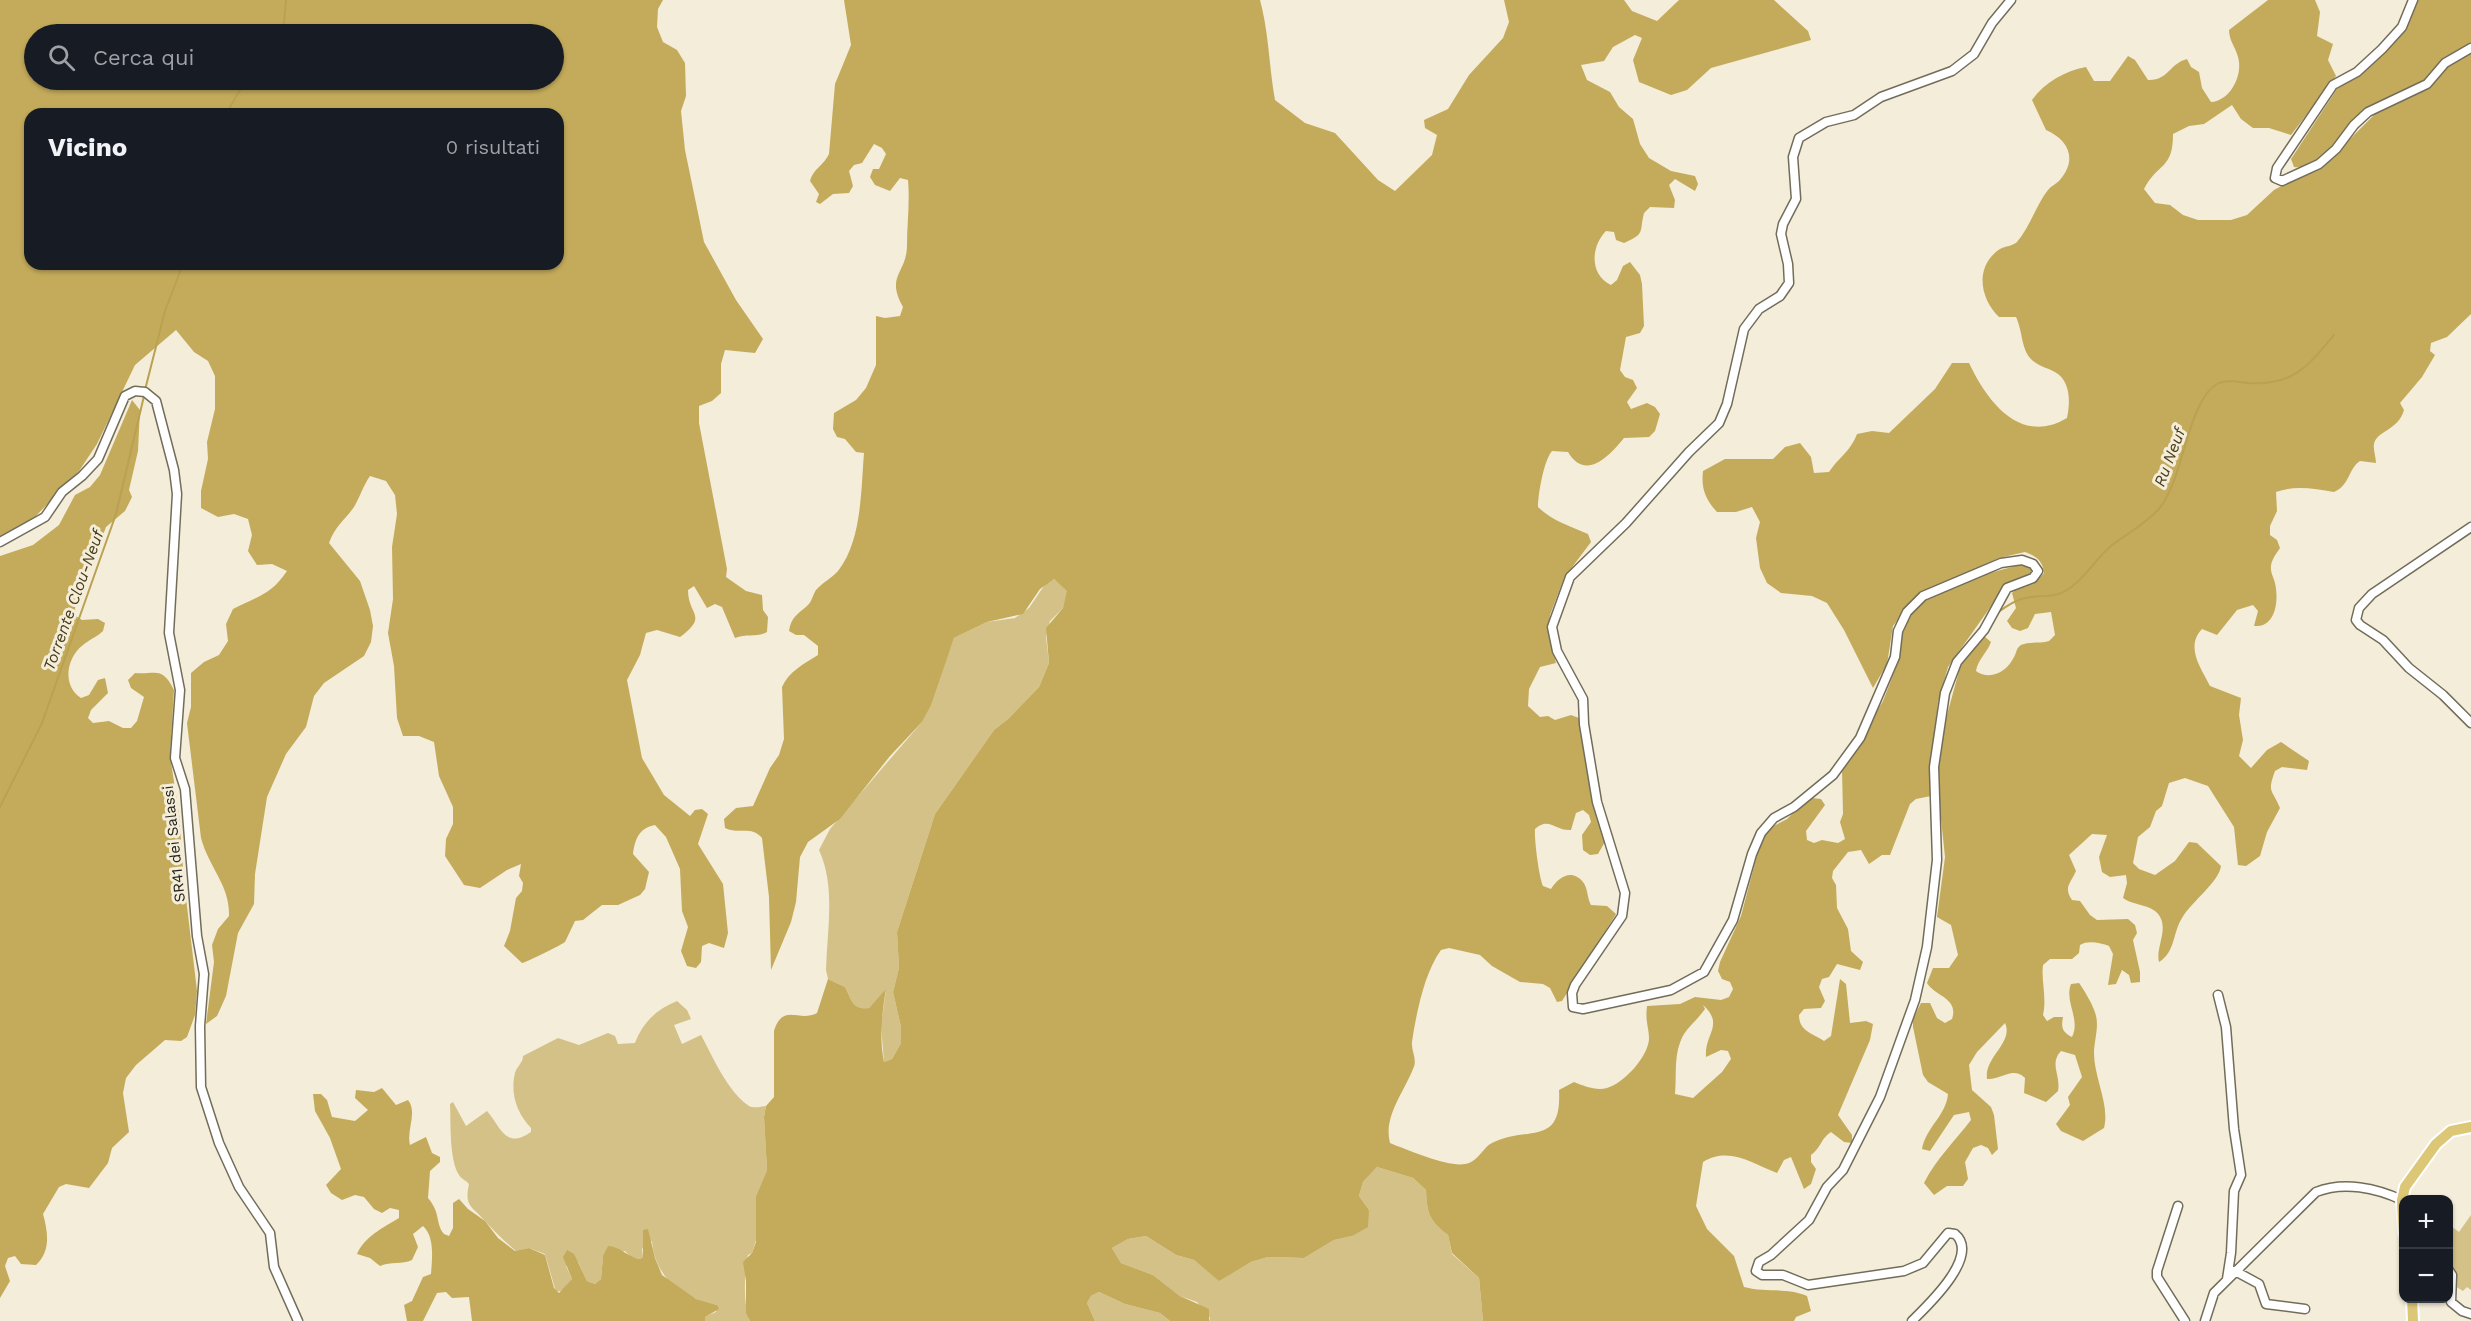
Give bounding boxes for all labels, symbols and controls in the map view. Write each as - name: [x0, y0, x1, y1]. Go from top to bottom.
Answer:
- search box: [24, 24, 564, 90]
- icon: search: [45, 41, 78, 74]
- text: Cerca qui: [93, 45, 194, 70]
- text: Vicino: [48, 132, 127, 162]
- text: 0 risultati: [446, 135, 540, 159]
- water label: Ru Neuf: [2150, 423, 2190, 489]
- water label: Torrente Clou-Neuf: [39, 526, 108, 673]
- street label: SR41 dei Salassi: [159, 785, 189, 903]
- map controls: [2399, 1195, 2453, 1303]
- button: +: [2399, 1195, 2453, 1249]
- button: −: [2399, 1249, 2453, 1303]

